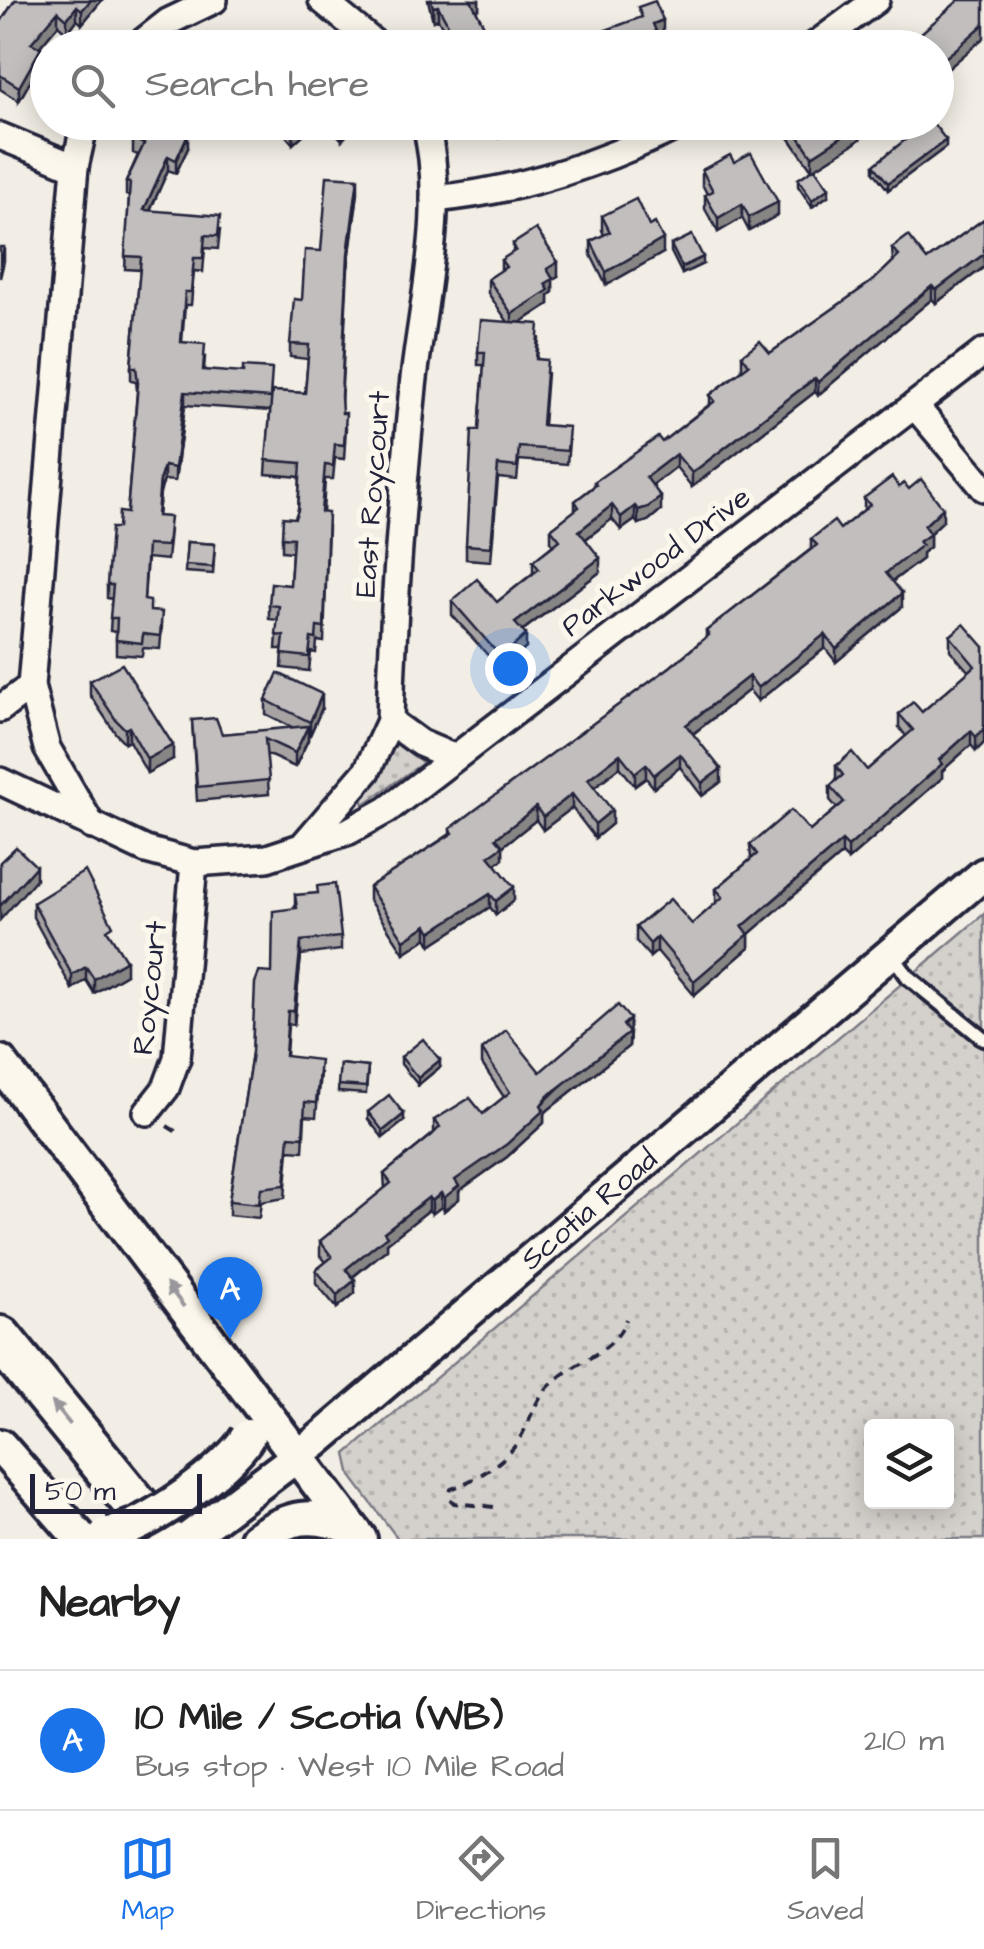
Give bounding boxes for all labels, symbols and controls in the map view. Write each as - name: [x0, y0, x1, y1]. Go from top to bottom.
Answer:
- search box: [30, 30, 954, 140]
- icon: search: [65, 58, 120, 113]
- text: Search here: [145, 59, 369, 111]
- street label: East Roycourt: [345, 389, 402, 599]
- street label: Parkwood Drive: [553, 477, 759, 647]
- your location: [485, 643, 536, 694]
- street label: Roycourt: [122, 919, 179, 1057]
- street label: Scotia Road: [512, 1139, 667, 1280]
- pin: A: [198, 1256, 262, 1339]
- one-way arrow: [166, 1282, 186, 1308]
- one-way arrow: [51, 1400, 71, 1426]
- map controls: [864, 1419, 954, 1509]
- button: layers: [864, 1419, 954, 1509]
- scale bar: [30, 1469, 202, 1514]
- text: 50 m: [45, 1472, 116, 1511]
- text: Nearby: [40, 1575, 180, 1633]
- text: 10 Mile / Scotia (WB): [135, 1692, 503, 1744]
- text: A: [62, 1718, 83, 1763]
- text: 210 m: [864, 1718, 944, 1763]
- text: Bus stop · West 10 Mile Road: [135, 1744, 564, 1789]
- tab: Map: [120, 1831, 175, 1930]
- tab: Directions: [416, 1831, 546, 1930]
- tab: Saved: [787, 1831, 864, 1930]

